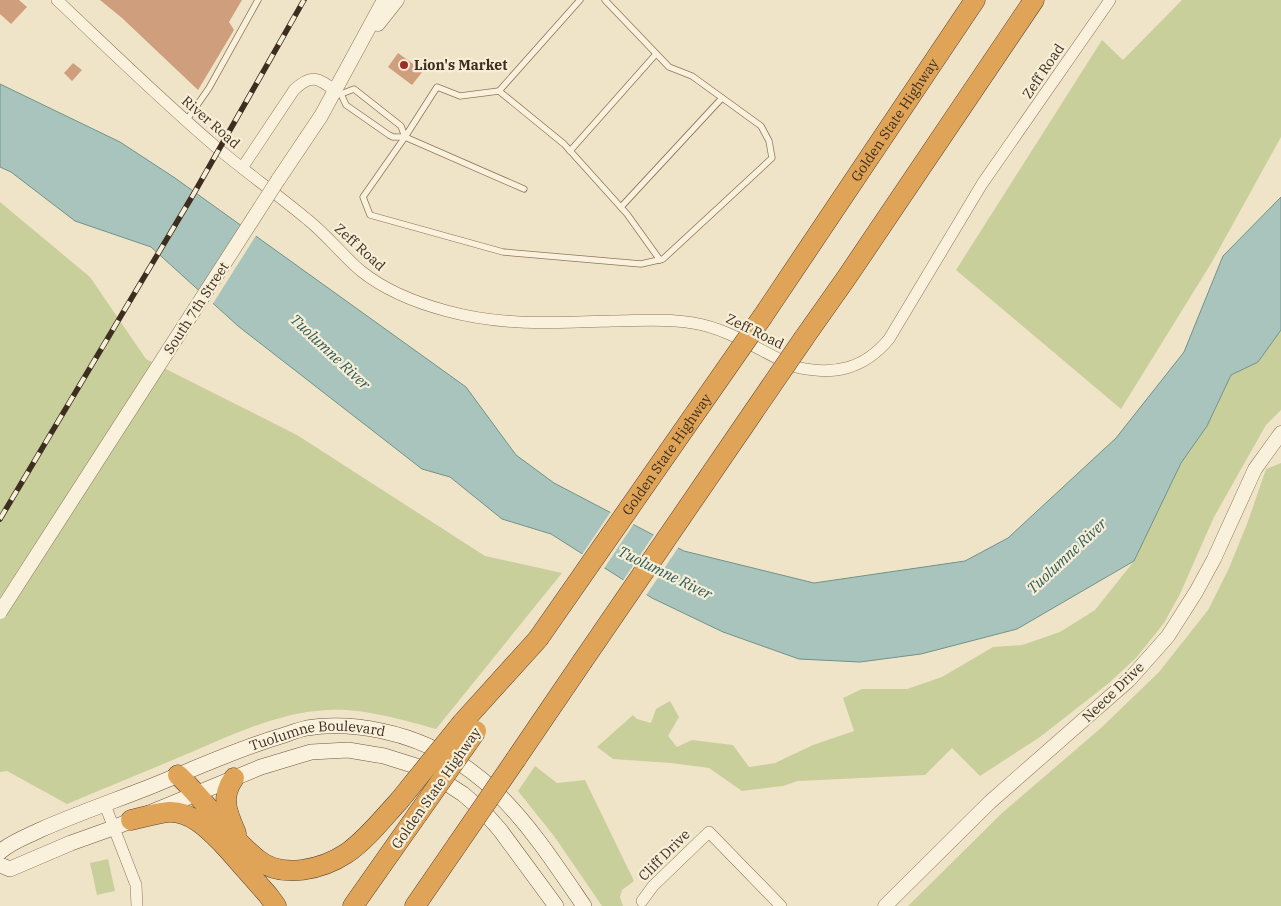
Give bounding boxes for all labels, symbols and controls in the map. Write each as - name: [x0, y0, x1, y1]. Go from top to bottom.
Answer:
- street label: Zeff Road: [1018, 40, 1068, 102]
- street label: Golden State Highway: [847, 55, 942, 185]
- place label: Lion's Market: [414, 56, 507, 74]
- marker: Lion's Market: [398, 59, 410, 71]
- street label: River Road: [178, 92, 244, 153]
- street label: Zeff Road: [331, 219, 390, 275]
- street label: South 7th Street: [159, 258, 233, 358]
- street label: Zeff Road: [723, 309, 787, 353]
- water label: Tuolumne River: [286, 310, 375, 394]
- street label: Golden State Highway: [618, 390, 716, 519]
- water label: Tuolumne River: [1023, 513, 1111, 597]
- water label: Tuolumne River: [615, 542, 716, 604]
- street label: Neece Drive: [1078, 658, 1148, 726]
- street label: Tuolumne Boulevard: [247, 717, 387, 755]
- street label: Golden State Highway: [387, 723, 485, 852]
- street label: Cliff Drive: [634, 825, 694, 885]

